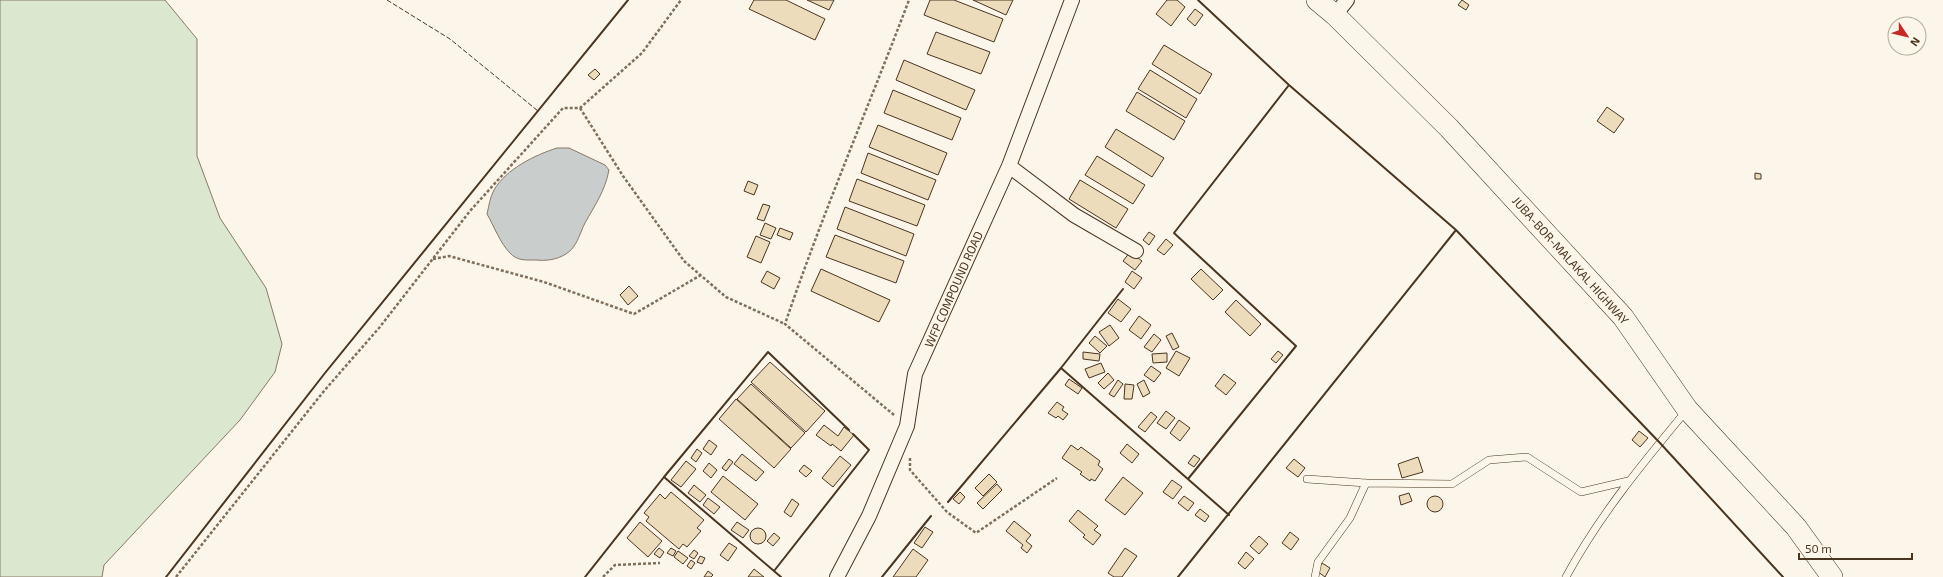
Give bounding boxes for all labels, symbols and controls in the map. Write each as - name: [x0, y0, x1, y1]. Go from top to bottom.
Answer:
- north arrow: [1887, 16, 1927, 56]
- text: N: [1908, 35, 1923, 49]
- street label: JUBA-BOR-MALAKAL HIGHWAY: [1510, 193, 1632, 327]
- street label: WFP COMPOUND ROAD: [921, 229, 985, 349]
- scale bar: [1799, 535, 1912, 561]
- text: 50 m: [1805, 541, 1832, 555]

